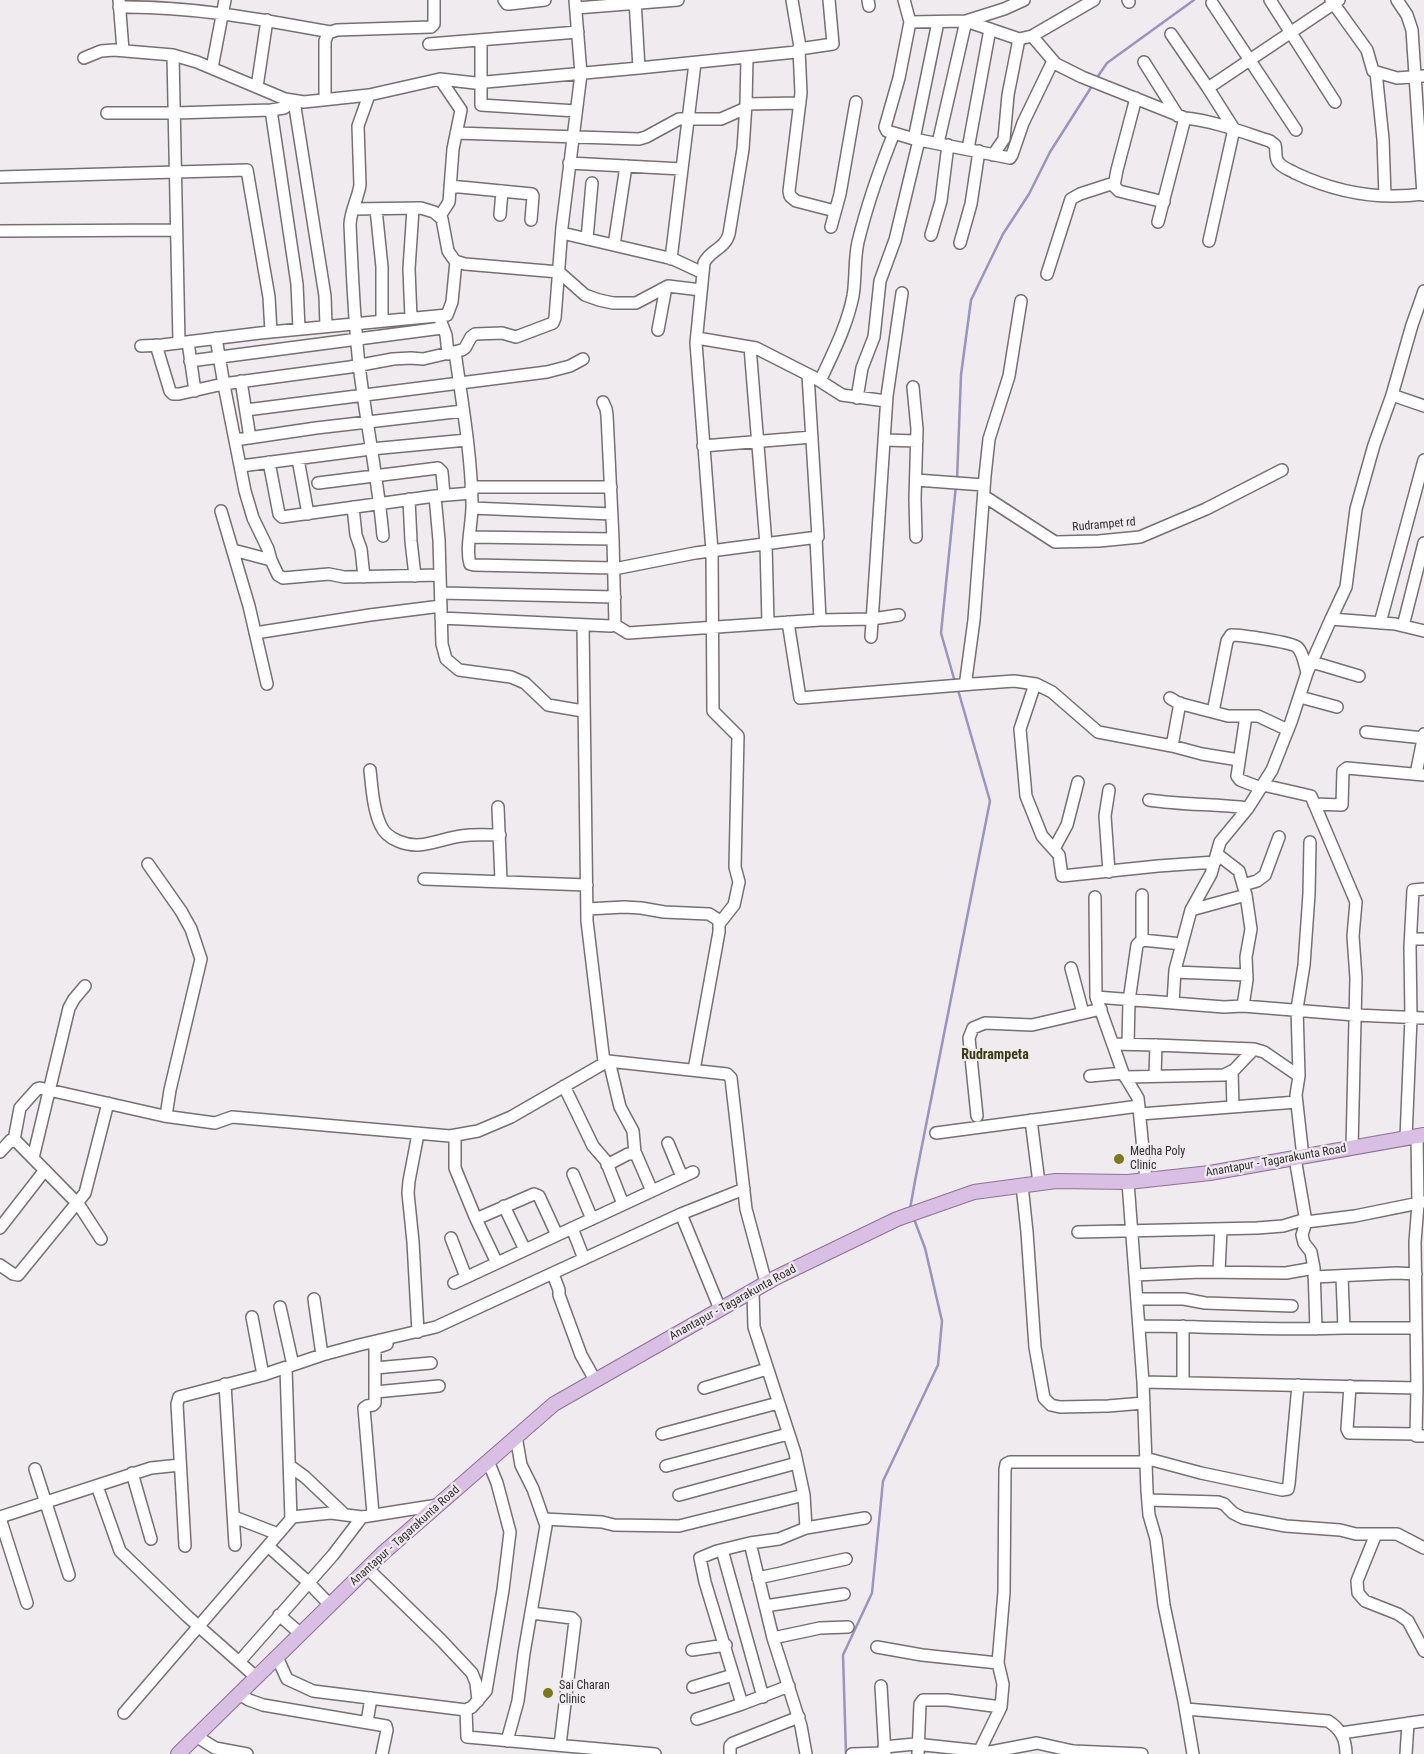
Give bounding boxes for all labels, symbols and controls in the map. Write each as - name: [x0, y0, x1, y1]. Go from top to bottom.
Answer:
- street label: Rudrampet rd: [1072, 515, 1136, 535]
- district label: Rudrampeta: [961, 1047, 1029, 1063]
- street label: Anantapur - Tagarakunta Road: [1204, 1142, 1348, 1180]
- place label: Medha Poly Clinic: [1130, 1145, 1185, 1173]
- marker: Medha Poly Clinic: [1112, 1152, 1126, 1166]
- street label: Anantapur - Tagarakunta Road: [667, 1262, 799, 1344]
- street label: Anantapur - Tagarakunta Road: [347, 1483, 463, 1589]
- place label: Sai Charan Clinic: [559, 1679, 610, 1707]
- marker: Sai Charan Clinic: [541, 1686, 555, 1700]

